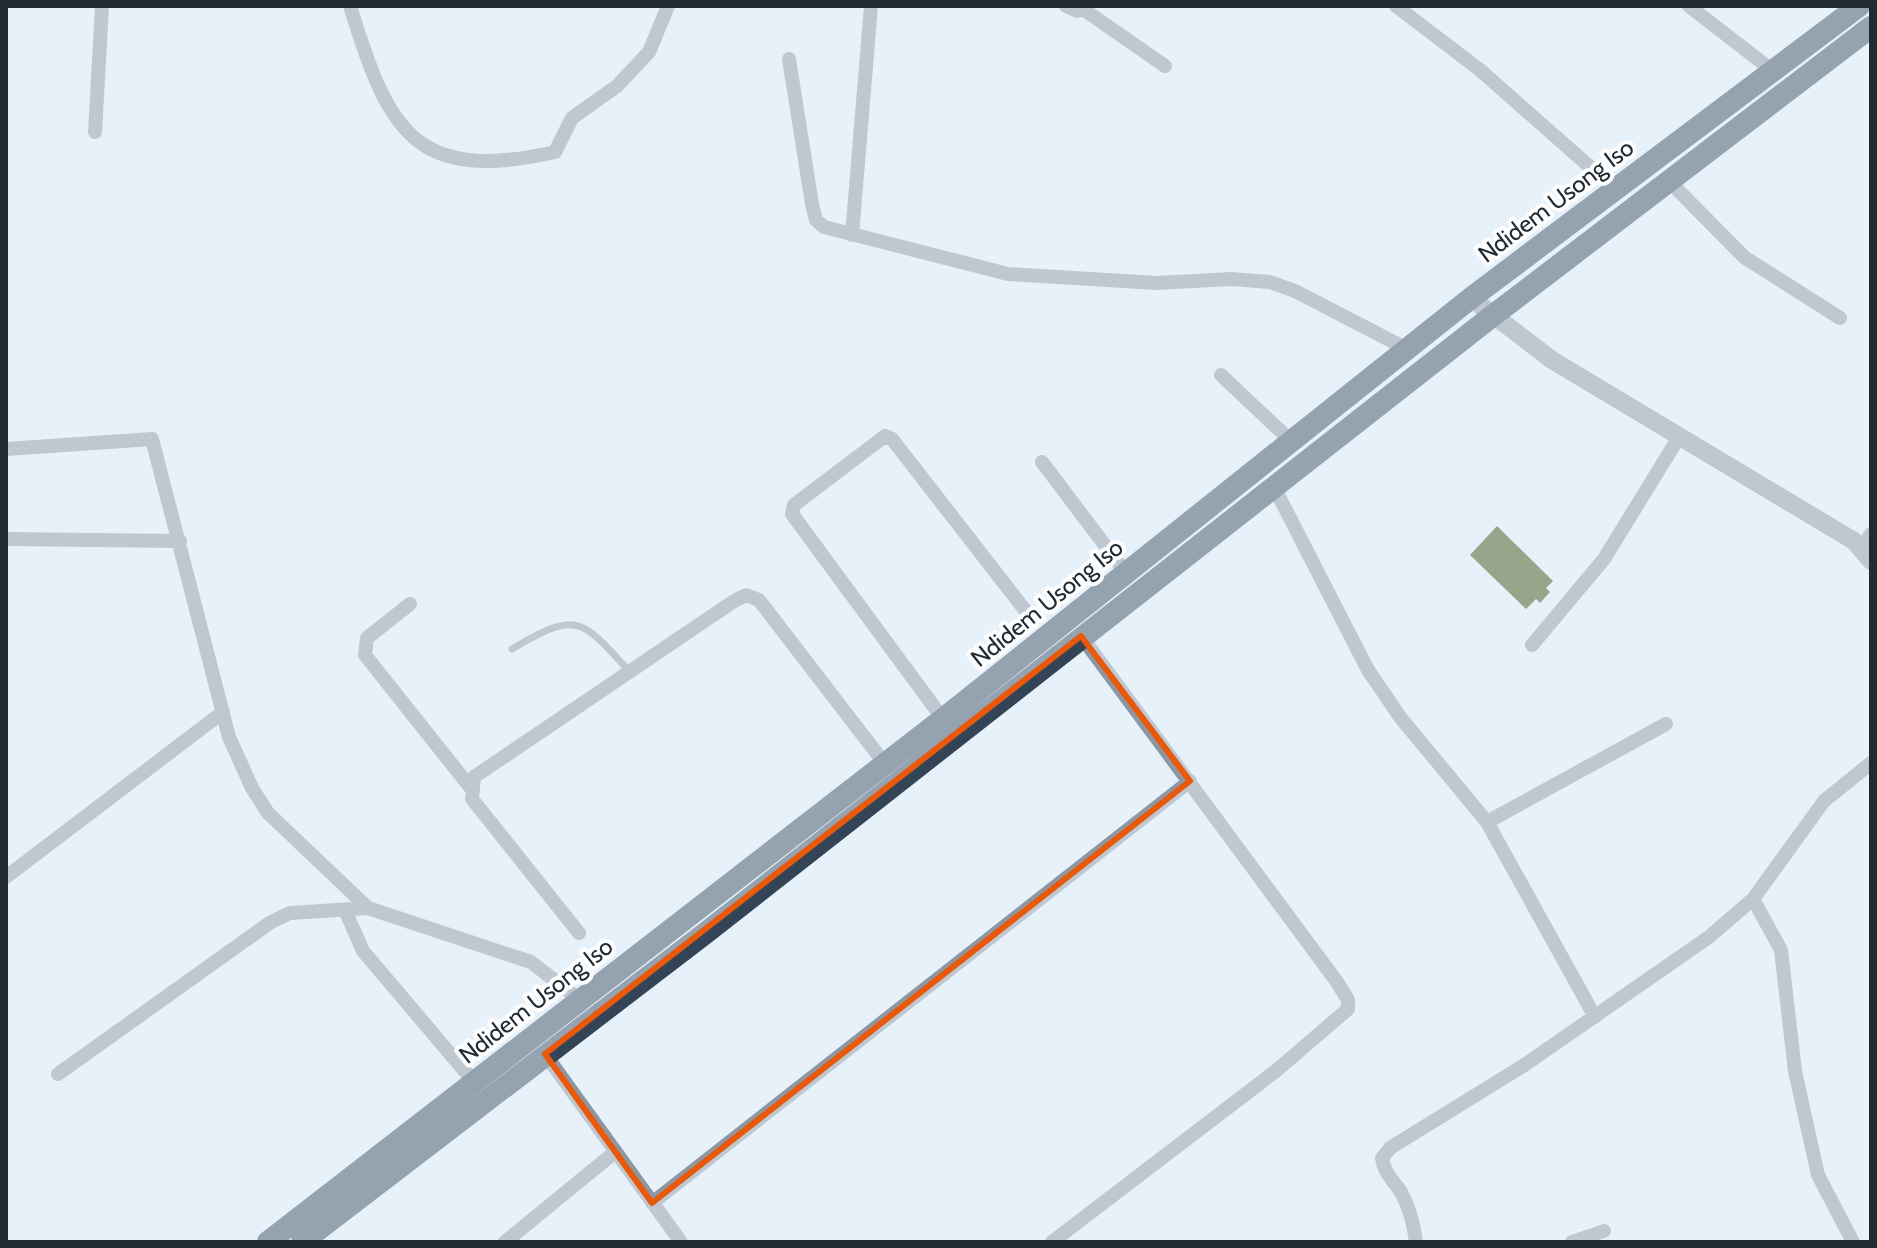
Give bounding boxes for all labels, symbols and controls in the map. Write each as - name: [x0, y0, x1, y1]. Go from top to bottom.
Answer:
- street label: Ndidem Usong Iso: [1472, 133, 1639, 268]
- street label: Ndidem Usong Iso: [965, 532, 1128, 673]
- street label: Ndidem Usong Iso: [453, 932, 618, 1070]

